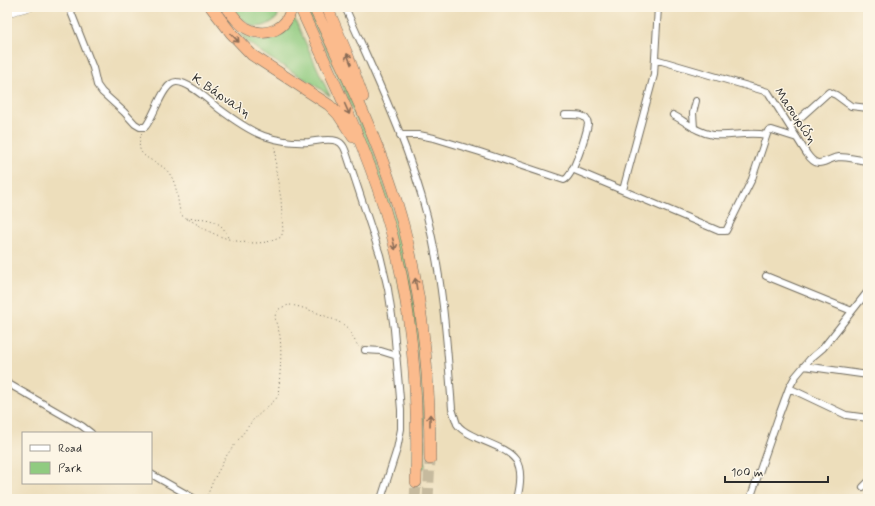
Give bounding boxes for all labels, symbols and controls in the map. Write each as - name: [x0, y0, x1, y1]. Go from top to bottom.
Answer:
- one-way arrow: [230, 33, 240, 43]
- one-way arrow: [344, 53, 352, 65]
- street label: Κ. Βάρναλη: [188, 70, 254, 122]
- street label: Μασουρίδη: [770, 84, 820, 148]
- one-way arrow: [344, 103, 351, 115]
- one-way arrow: [391, 238, 399, 251]
- one-way arrow: [412, 278, 420, 291]
- one-way arrow: [426, 414, 434, 427]
- legend: [22, 432, 152, 484]
- text: Road: [58, 441, 82, 457]
- scale bar: [725, 458, 828, 484]
- text: Park: [58, 461, 82, 477]
- text: 100 m: [731, 465, 763, 481]

